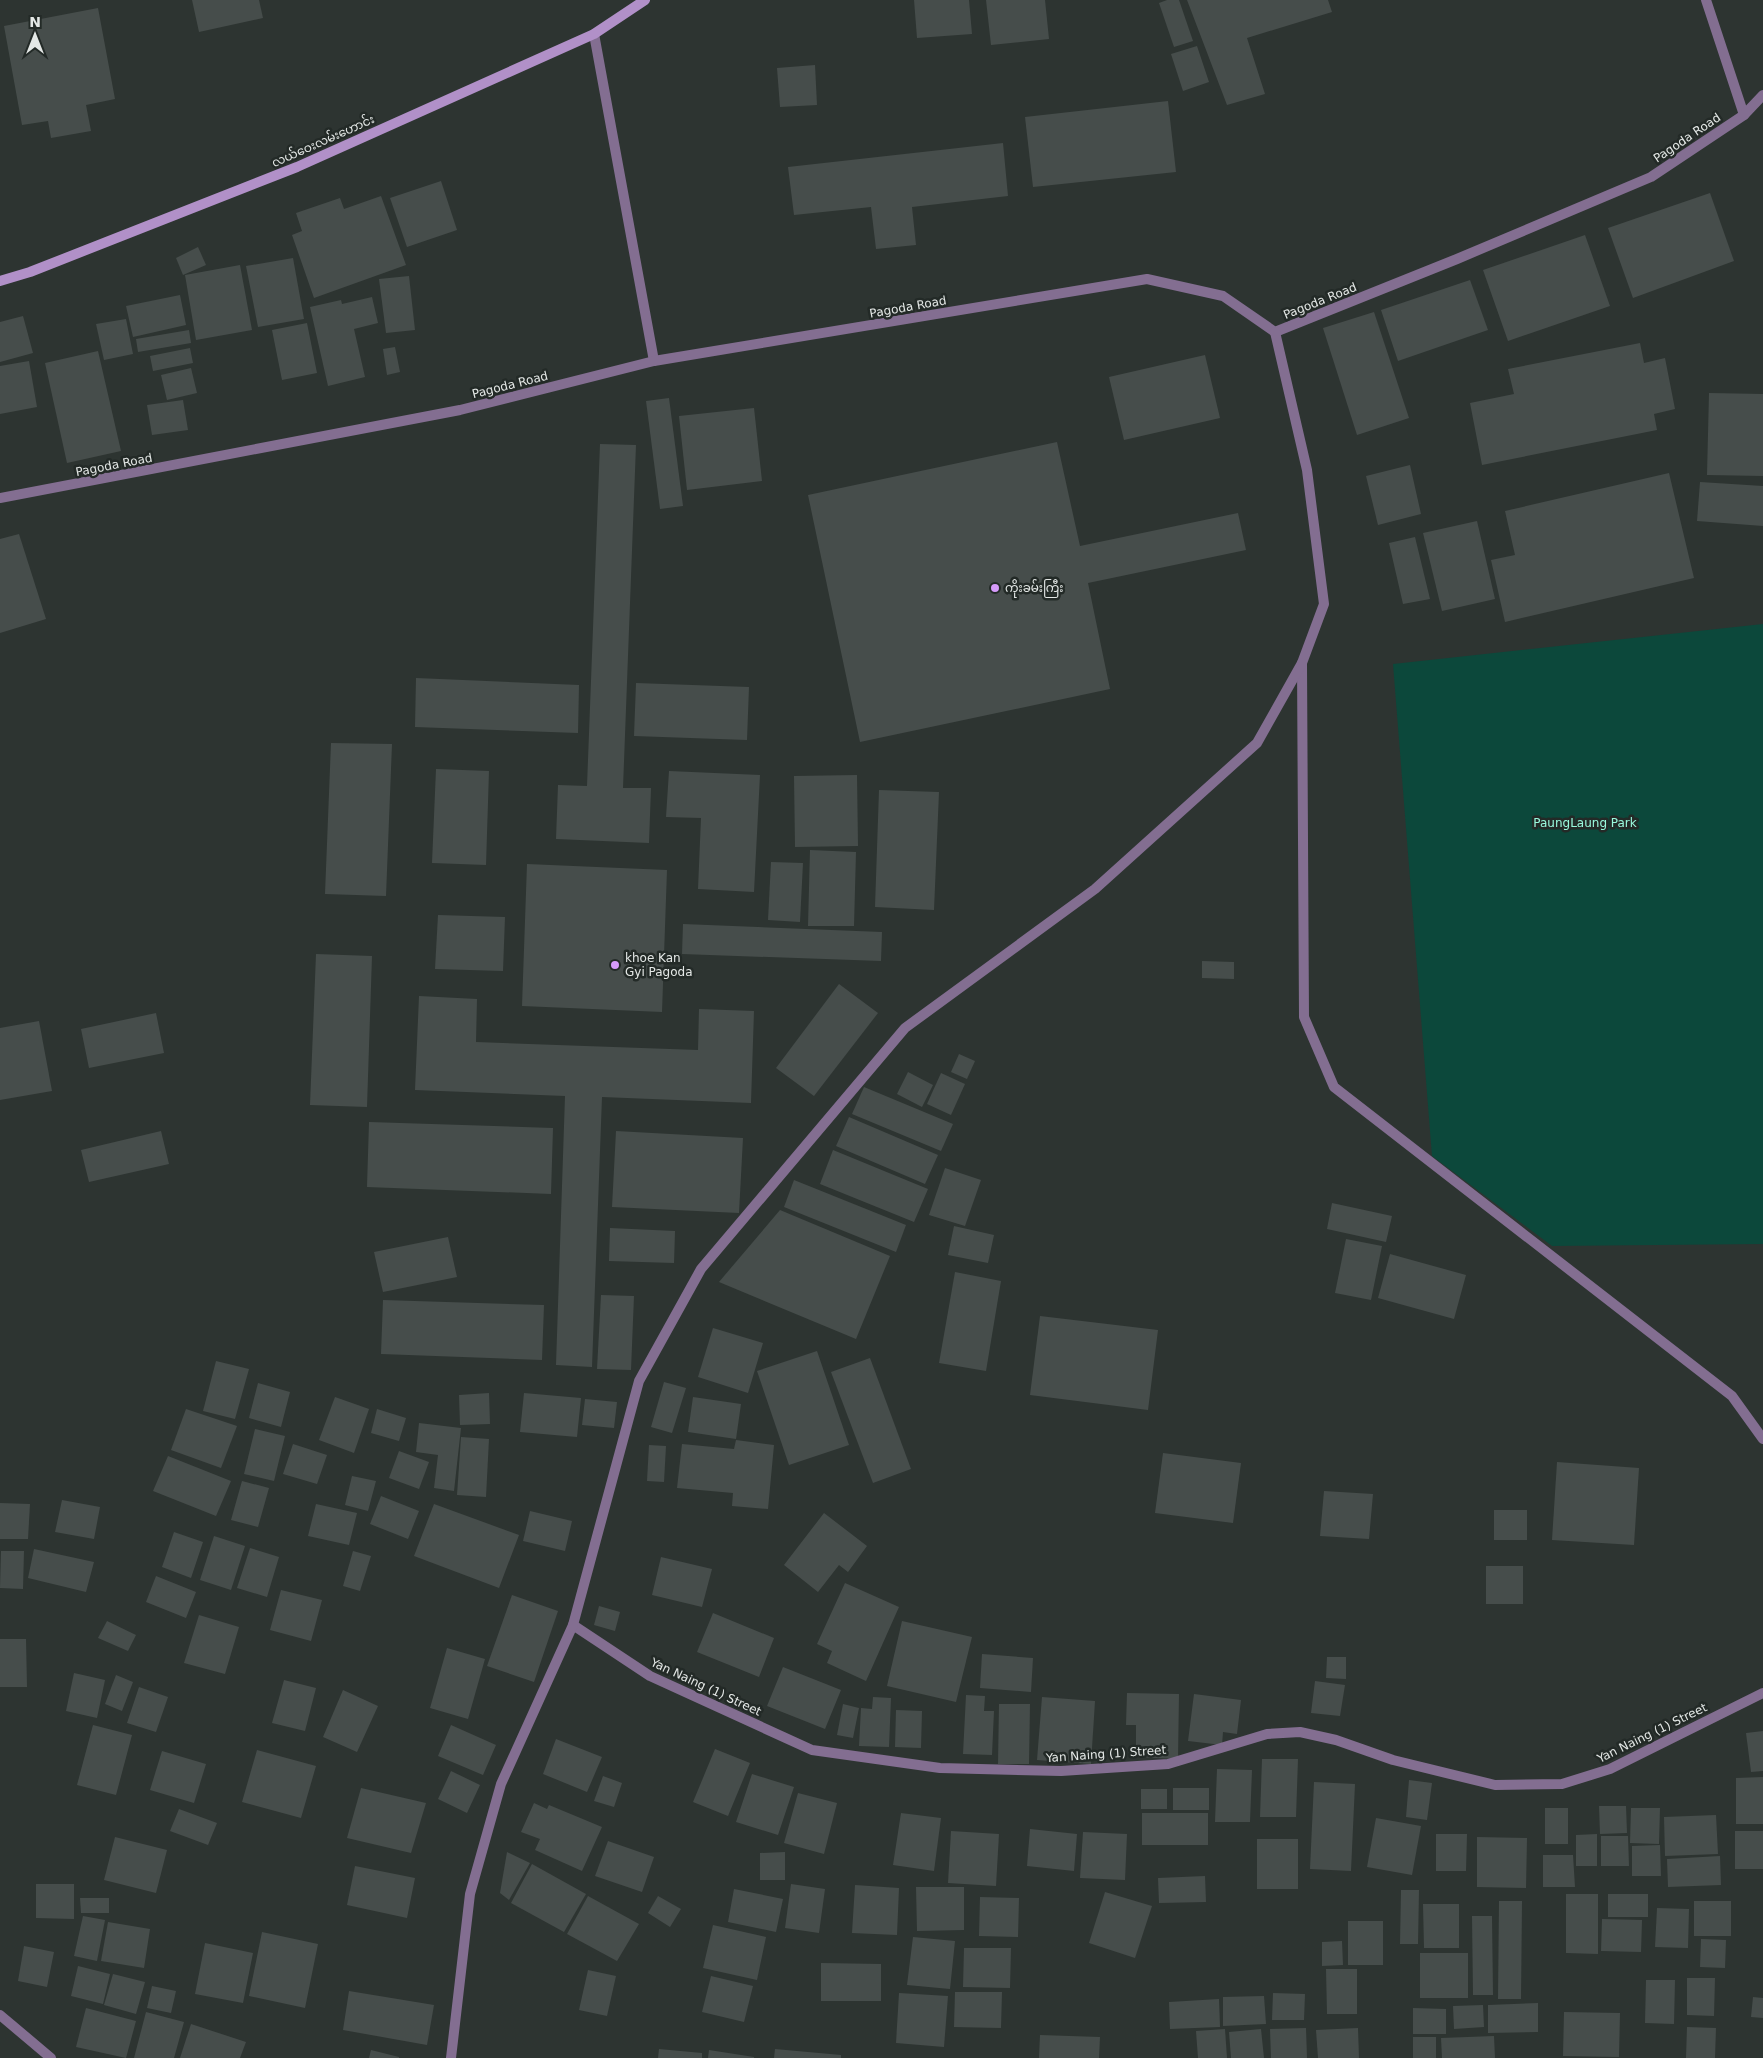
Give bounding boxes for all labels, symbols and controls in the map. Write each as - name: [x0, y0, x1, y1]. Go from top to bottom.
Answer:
- north arrow: [10, 10, 60, 60]
- text: N: [29, 14, 41, 30]
- street label: လယ်ဝေးလမ်းဟောင်း: [269, 110, 376, 170]
- street label: Pagoda Road: [1651, 110, 1723, 166]
- street label: Pagoda Road: [1281, 280, 1359, 322]
- street label: Pagoda Road: [868, 293, 948, 321]
- street label: Pagoda Road: [471, 369, 549, 401]
- street label: Pagoda Road: [74, 451, 154, 479]
- place label: ကိုးခမ်းကြီး: [1005, 579, 1063, 598]
- marker: ကိုးခမ်းကြီး: [989, 582, 1001, 594]
- park label: PaungLaung Park: [1533, 816, 1637, 830]
- place label: khoe Kan Gyi Pagoda: [625, 951, 693, 979]
- marker: khoe Kan Gyi Pagoda: [609, 959, 621, 971]
- street label: Yan Naing (1) Street: [648, 1655, 764, 1719]
- street label: Yan Naing (1) Street: [1594, 1700, 1709, 1766]
- street label: Yan Naing (1) Street: [1044, 1743, 1167, 1765]

